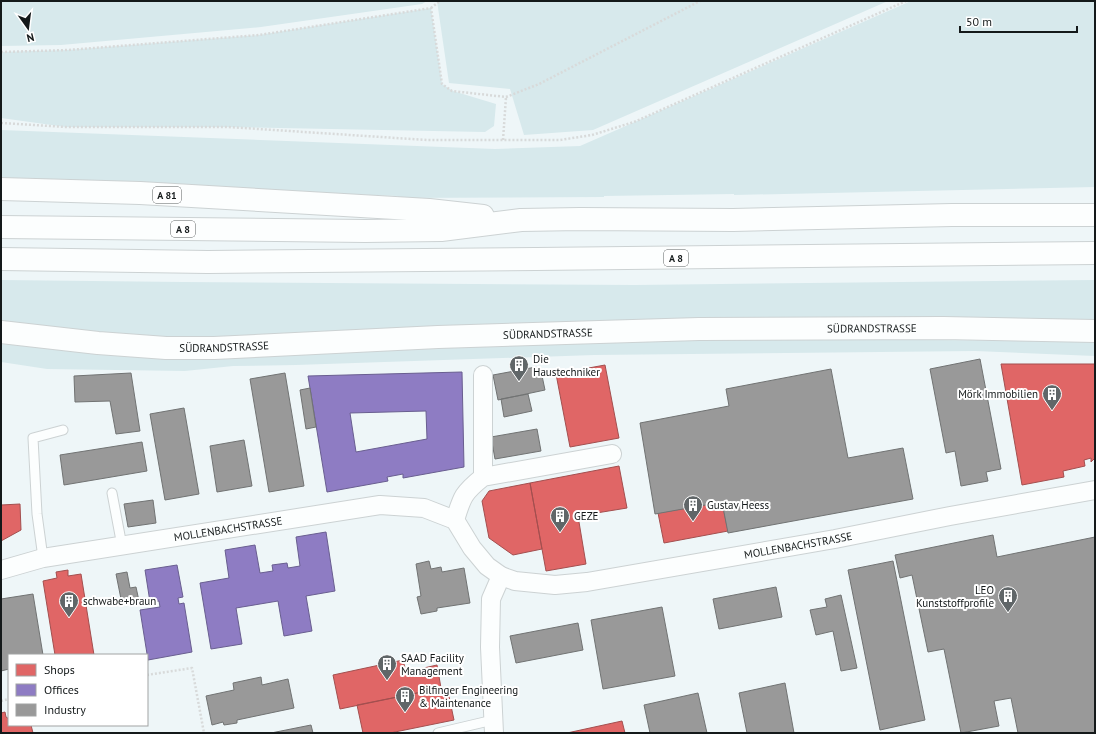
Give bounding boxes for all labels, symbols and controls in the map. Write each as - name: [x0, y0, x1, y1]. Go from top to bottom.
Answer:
- north arrow: [8, 8, 48, 48]
- scale bar: [960, 8, 1077, 34]
- text: 50 m: [966, 14, 992, 29]
- text: N: [25, 30, 36, 45]
- road number: A 81: [153, 187, 181, 203]
- road number: A 8: [171, 221, 195, 237]
- road number: A 8: [664, 250, 688, 266]
- street label: SÜDRANDSTRASSE: [827, 321, 917, 335]
- street label: SÜDRANDSTRASSE: [503, 325, 593, 342]
- street label: SÜDRANDSTRASSE: [179, 338, 269, 355]
- place label: Die Haustechniker: [533, 352, 600, 379]
- building icon: Die Haustechniker: [508, 354, 530, 382]
- building icon: Mörk Immobilien: [1041, 383, 1063, 411]
- place label: Mörk Immobilien: [958, 387, 1038, 401]
- building icon: Gustav Heess: [682, 494, 704, 522]
- place label: Gustav Heess: [707, 498, 769, 512]
- building icon: GEZE: [549, 505, 571, 533]
- place label: GEZE: [574, 509, 599, 523]
- street label: MOLLENBACHSTRASSE: [173, 513, 283, 544]
- street label: MOLLENBACHSTRASSE: [743, 529, 853, 562]
- place label: LEO Kunststoffprofile: [916, 583, 994, 610]
- building icon: LEO Kunststoffprofile: [997, 585, 1019, 613]
- building icon: schwabe+braun: [58, 590, 80, 618]
- place label: schwabe+braun: [83, 594, 156, 608]
- place label: SAAD Facility Management: [401, 651, 465, 678]
- building icon: SAAD Facility Management: [376, 653, 398, 681]
- legend: [8, 654, 148, 726]
- text: Shops: [44, 662, 75, 677]
- text: Offices: [44, 682, 79, 697]
- place label: Bilfinger Engineering & Maintenance: [419, 683, 518, 710]
- building icon: Bilfinger Engineering & Maintenance: [394, 685, 416, 713]
- text: Industry: [44, 702, 86, 717]

